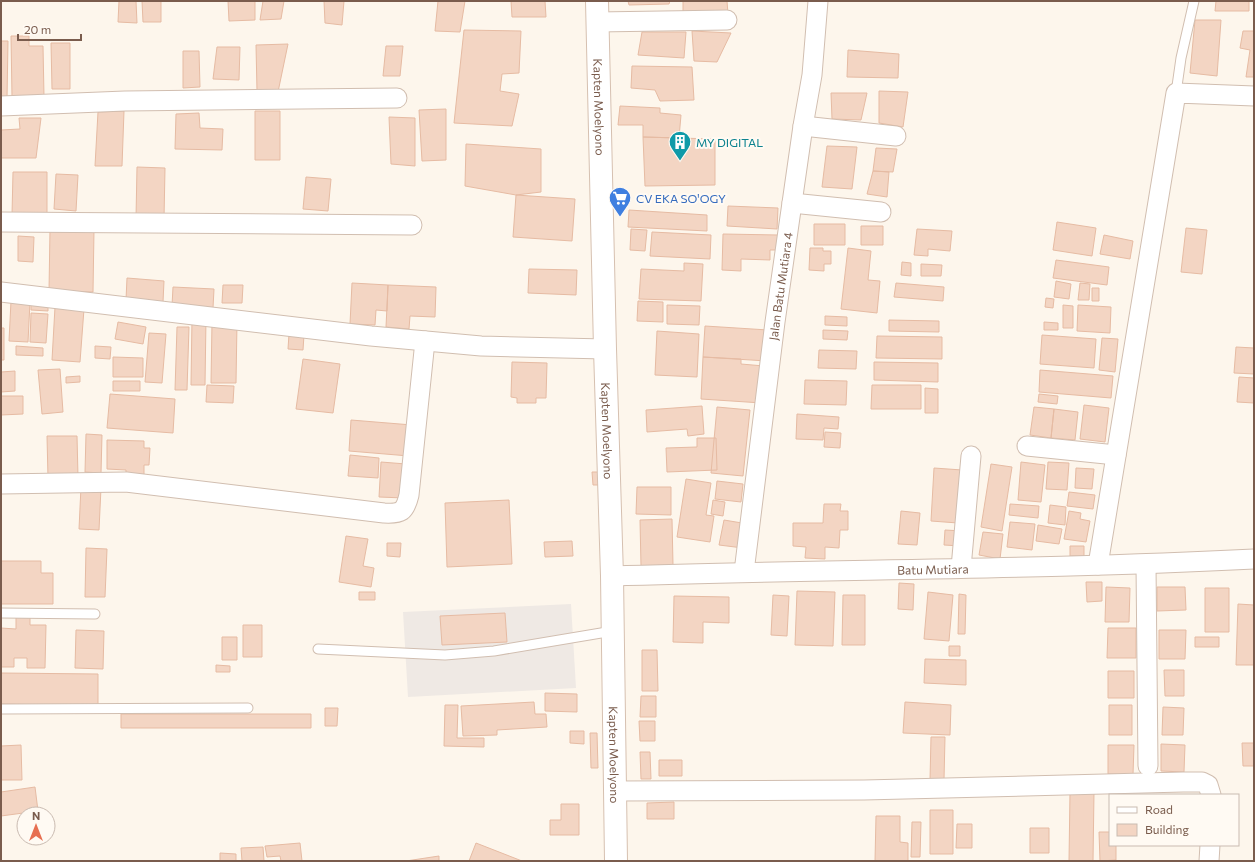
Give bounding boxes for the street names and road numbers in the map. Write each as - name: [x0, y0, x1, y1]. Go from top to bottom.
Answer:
- street label: Kapten Moelyono: [591, 58, 608, 156]
- street label: Jalan Batu Mutiara 4: [766, 231, 795, 341]
- street label: Kapten Moelyono: [599, 382, 616, 480]
- street label: Batu Mutiara: [897, 561, 969, 577]
- street label: Kapten Moelyono: [607, 706, 622, 803]

